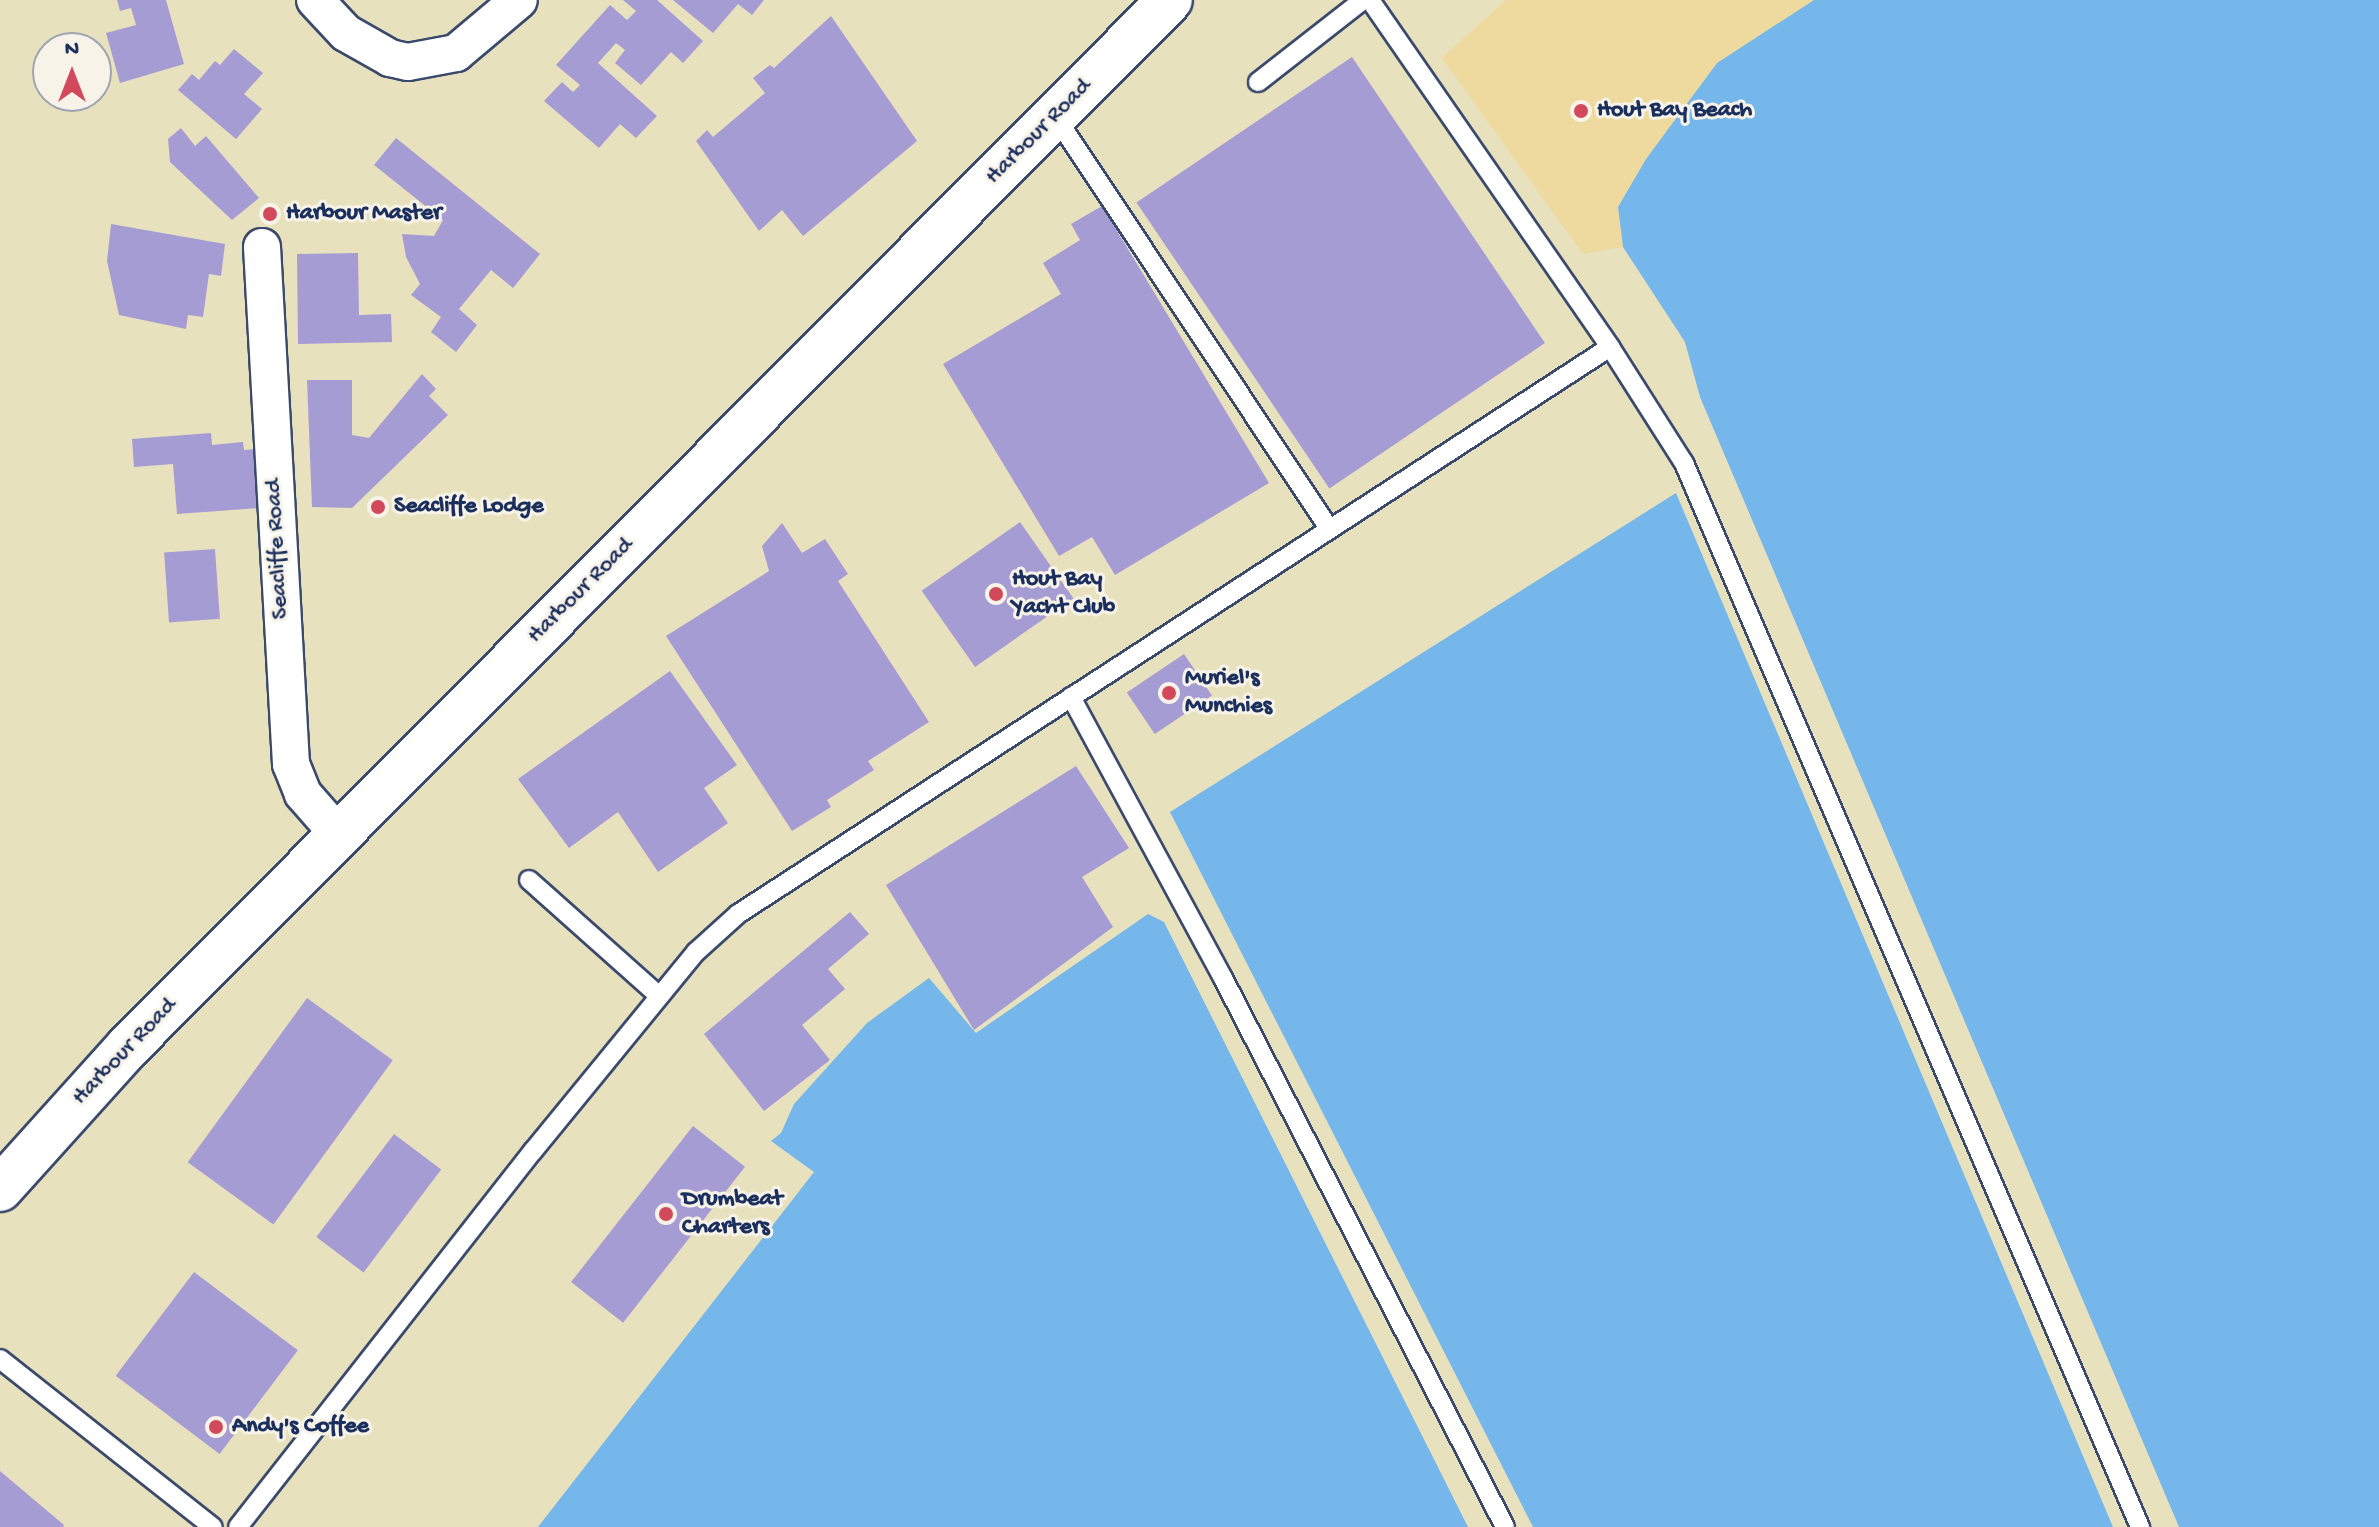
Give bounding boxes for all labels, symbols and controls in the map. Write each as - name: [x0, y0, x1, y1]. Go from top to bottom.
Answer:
- north arrow: [32, 32, 112, 112]
- text: N: [65, 37, 79, 63]
- street label: Harbour Road: [980, 73, 1098, 191]
- place label: Hout Bay Beach: [1597, 97, 1752, 125]
- marker: Hout Bay Beach: [1572, 102, 1590, 120]
- place label: Harbour Master: [286, 200, 442, 228]
- marker: Harbour Master: [261, 205, 279, 223]
- street label: Seacliffe Road: [260, 478, 296, 620]
- place label: Seacliffe Lodge: [394, 493, 544, 521]
- marker: Seacliffe Lodge: [369, 498, 387, 516]
- street label: Harbour Road: [522, 532, 640, 650]
- place label: Hout Bay Yacht Club: [1012, 566, 1115, 622]
- marker: Hout Bay Yacht Club: [987, 585, 1005, 603]
- place label: Muriel's Munchies: [1185, 665, 1272, 721]
- marker: Muriel's Munchies: [1160, 684, 1178, 702]
- street label: Harbour Road: [67, 992, 183, 1112]
- place label: Drumbeat Charters: [682, 1186, 783, 1242]
- marker: Drumbeat Charters: [657, 1205, 675, 1223]
- place label: Andy's Coffee: [232, 1413, 369, 1441]
- marker: Andy's Coffee: [207, 1418, 225, 1436]

